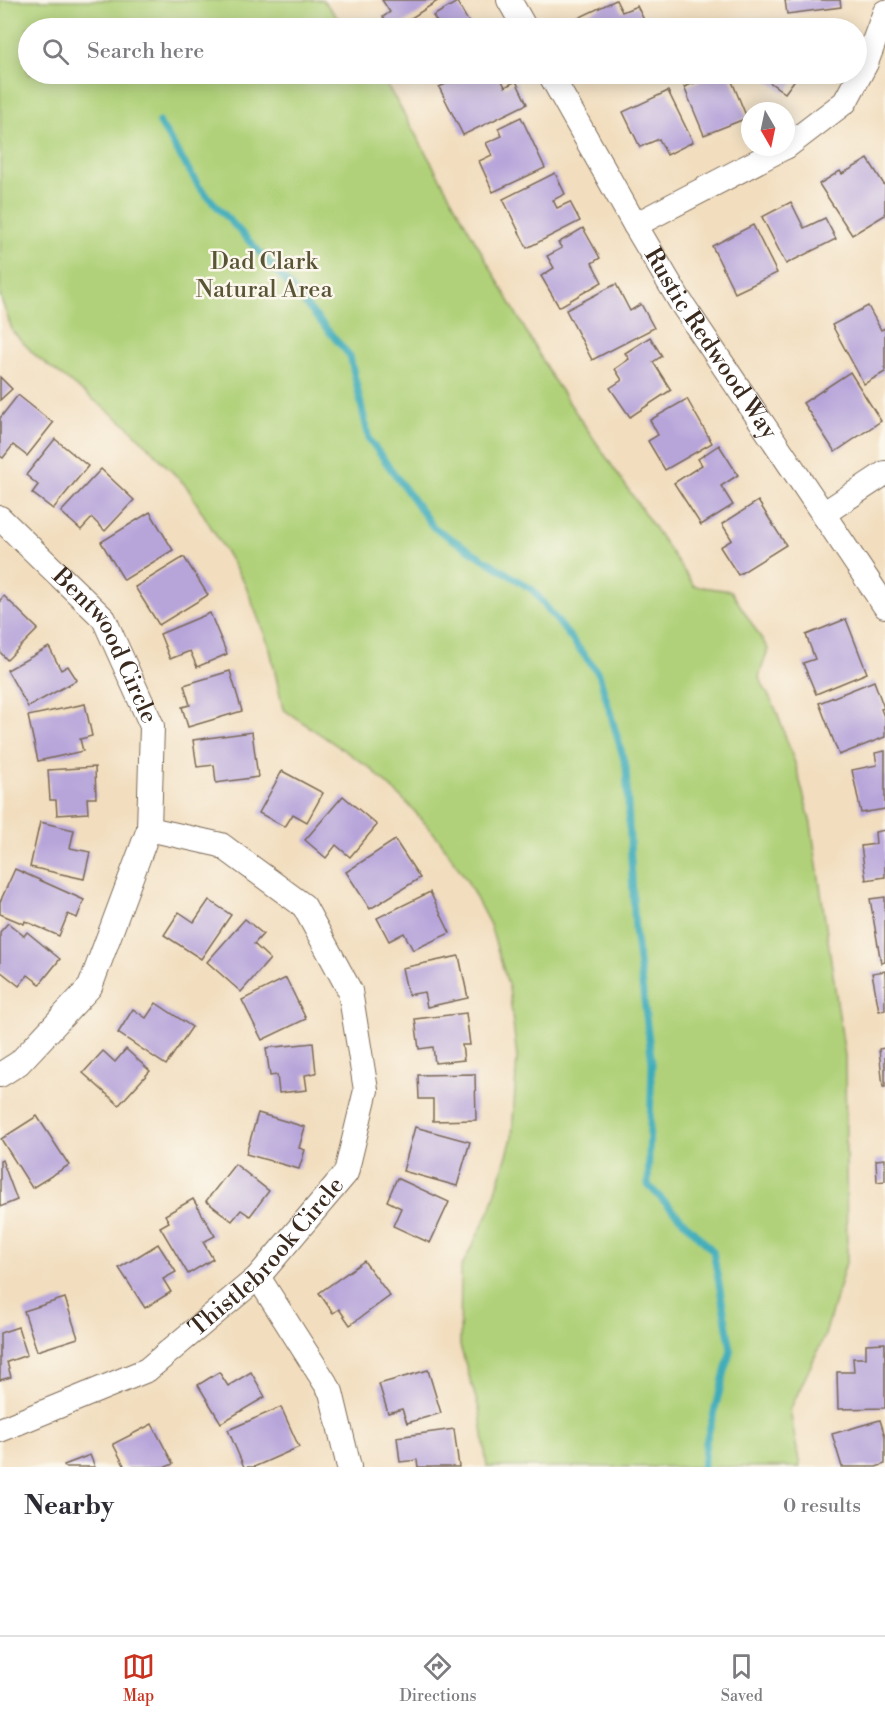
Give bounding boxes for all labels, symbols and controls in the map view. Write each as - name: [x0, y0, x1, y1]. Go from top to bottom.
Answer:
- search box: [18, 18, 867, 84]
- icon: search: [39, 35, 72, 68]
- text: Search here: [87, 38, 204, 65]
- north arrow: [741, 102, 795, 156]
- street label: Rustic Redwood Way: [637, 243, 784, 446]
- park label: Dad Clark Natural Area: [195, 247, 333, 305]
- street label: Bentwood Circle: [45, 561, 164, 728]
- street label: Thistlebrook Circle: [183, 1171, 351, 1343]
- text: Nearby: [24, 1490, 114, 1522]
- text: 0 results: [783, 1494, 861, 1519]
- tab: Map: [122, 1650, 155, 1706]
- tab: Directions: [399, 1650, 477, 1706]
- tab: Saved: [721, 1650, 763, 1706]

